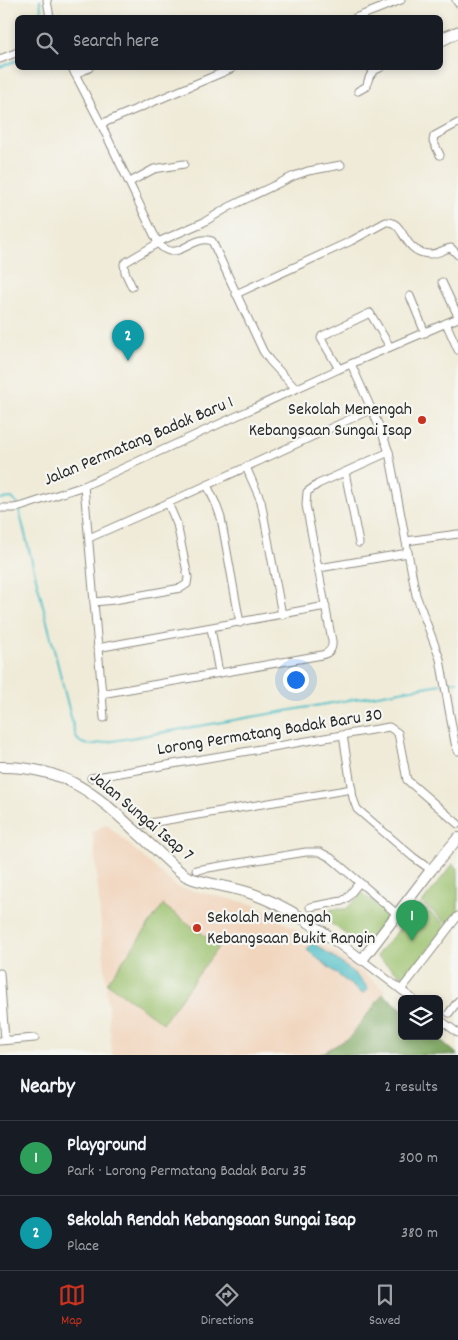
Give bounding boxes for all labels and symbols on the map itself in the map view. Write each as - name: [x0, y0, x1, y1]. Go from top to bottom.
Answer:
- pin: 2: [112, 320, 144, 361]
- street label: Jalan Permatang Badak Baru 1: [40, 391, 238, 493]
- place label: Sekolah Menengah Kebangsaan Sungai Isap: [249, 398, 412, 444]
- marker: Sekolah Menengah Kebangsaan Sungai Isap: [416, 414, 428, 426]
- your location: [283, 667, 309, 693]
- street label: Lorong Permatang Badak Baru 30: [155, 703, 385, 763]
- street label: Jalan Sungai Isap 7: [84, 766, 198, 868]
- pin: 1: [396, 900, 428, 941]
- place label: Sekolah Menengah Kebangsaan Bukit Rangin: [207, 906, 375, 952]
- marker: Sekolah Menengah Kebangsaan Bukit Rangin: [191, 922, 203, 934]

